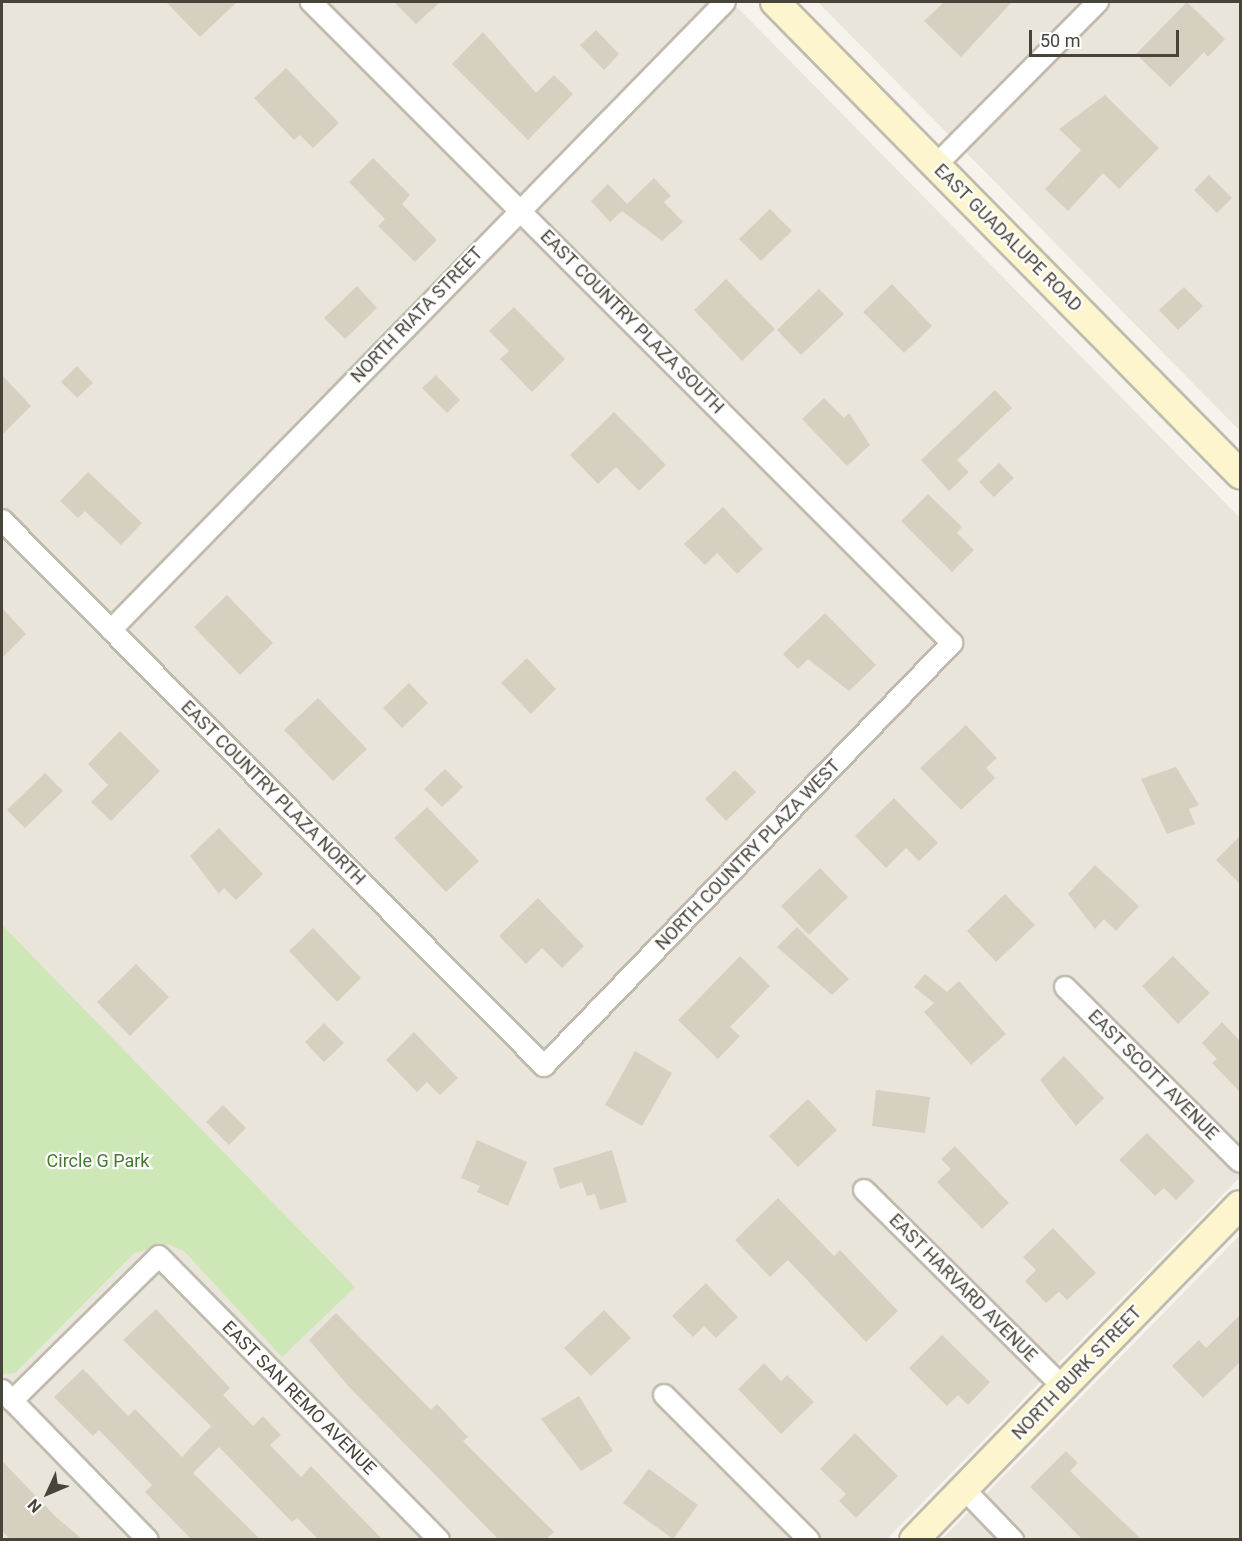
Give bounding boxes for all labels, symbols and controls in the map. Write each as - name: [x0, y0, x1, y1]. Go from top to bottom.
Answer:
- scale bar: [1032, 18, 1182, 56]
- text: 50 m: [1040, 30, 1080, 51]
- street label: EAST GUADALUPE ROAD: [929, 159, 1087, 317]
- street label: EAST COUNTRY PLAZA SOUTH: [536, 226, 728, 418]
- street label: NORTH RIATA STREET: [347, 243, 487, 387]
- street label: EAST COUNTRY PLAZA NORTH: [176, 696, 370, 890]
- street label: NORTH COUNTRY PLAZA WEST: [651, 755, 845, 955]
- street label: EAST SCOTT AVENUE: [1083, 1005, 1223, 1145]
- park label: Circle G Park: [47, 1150, 149, 1172]
- street label: EAST HARVARD AVENUE: [884, 1209, 1042, 1367]
- street label: NORTH BURK STREET: [1008, 1302, 1146, 1444]
- street label: EAST SAN REMO AVENUE: [218, 1317, 380, 1479]
- north arrow: [18, 1463, 78, 1523]
- text: N: [24, 1495, 45, 1517]

